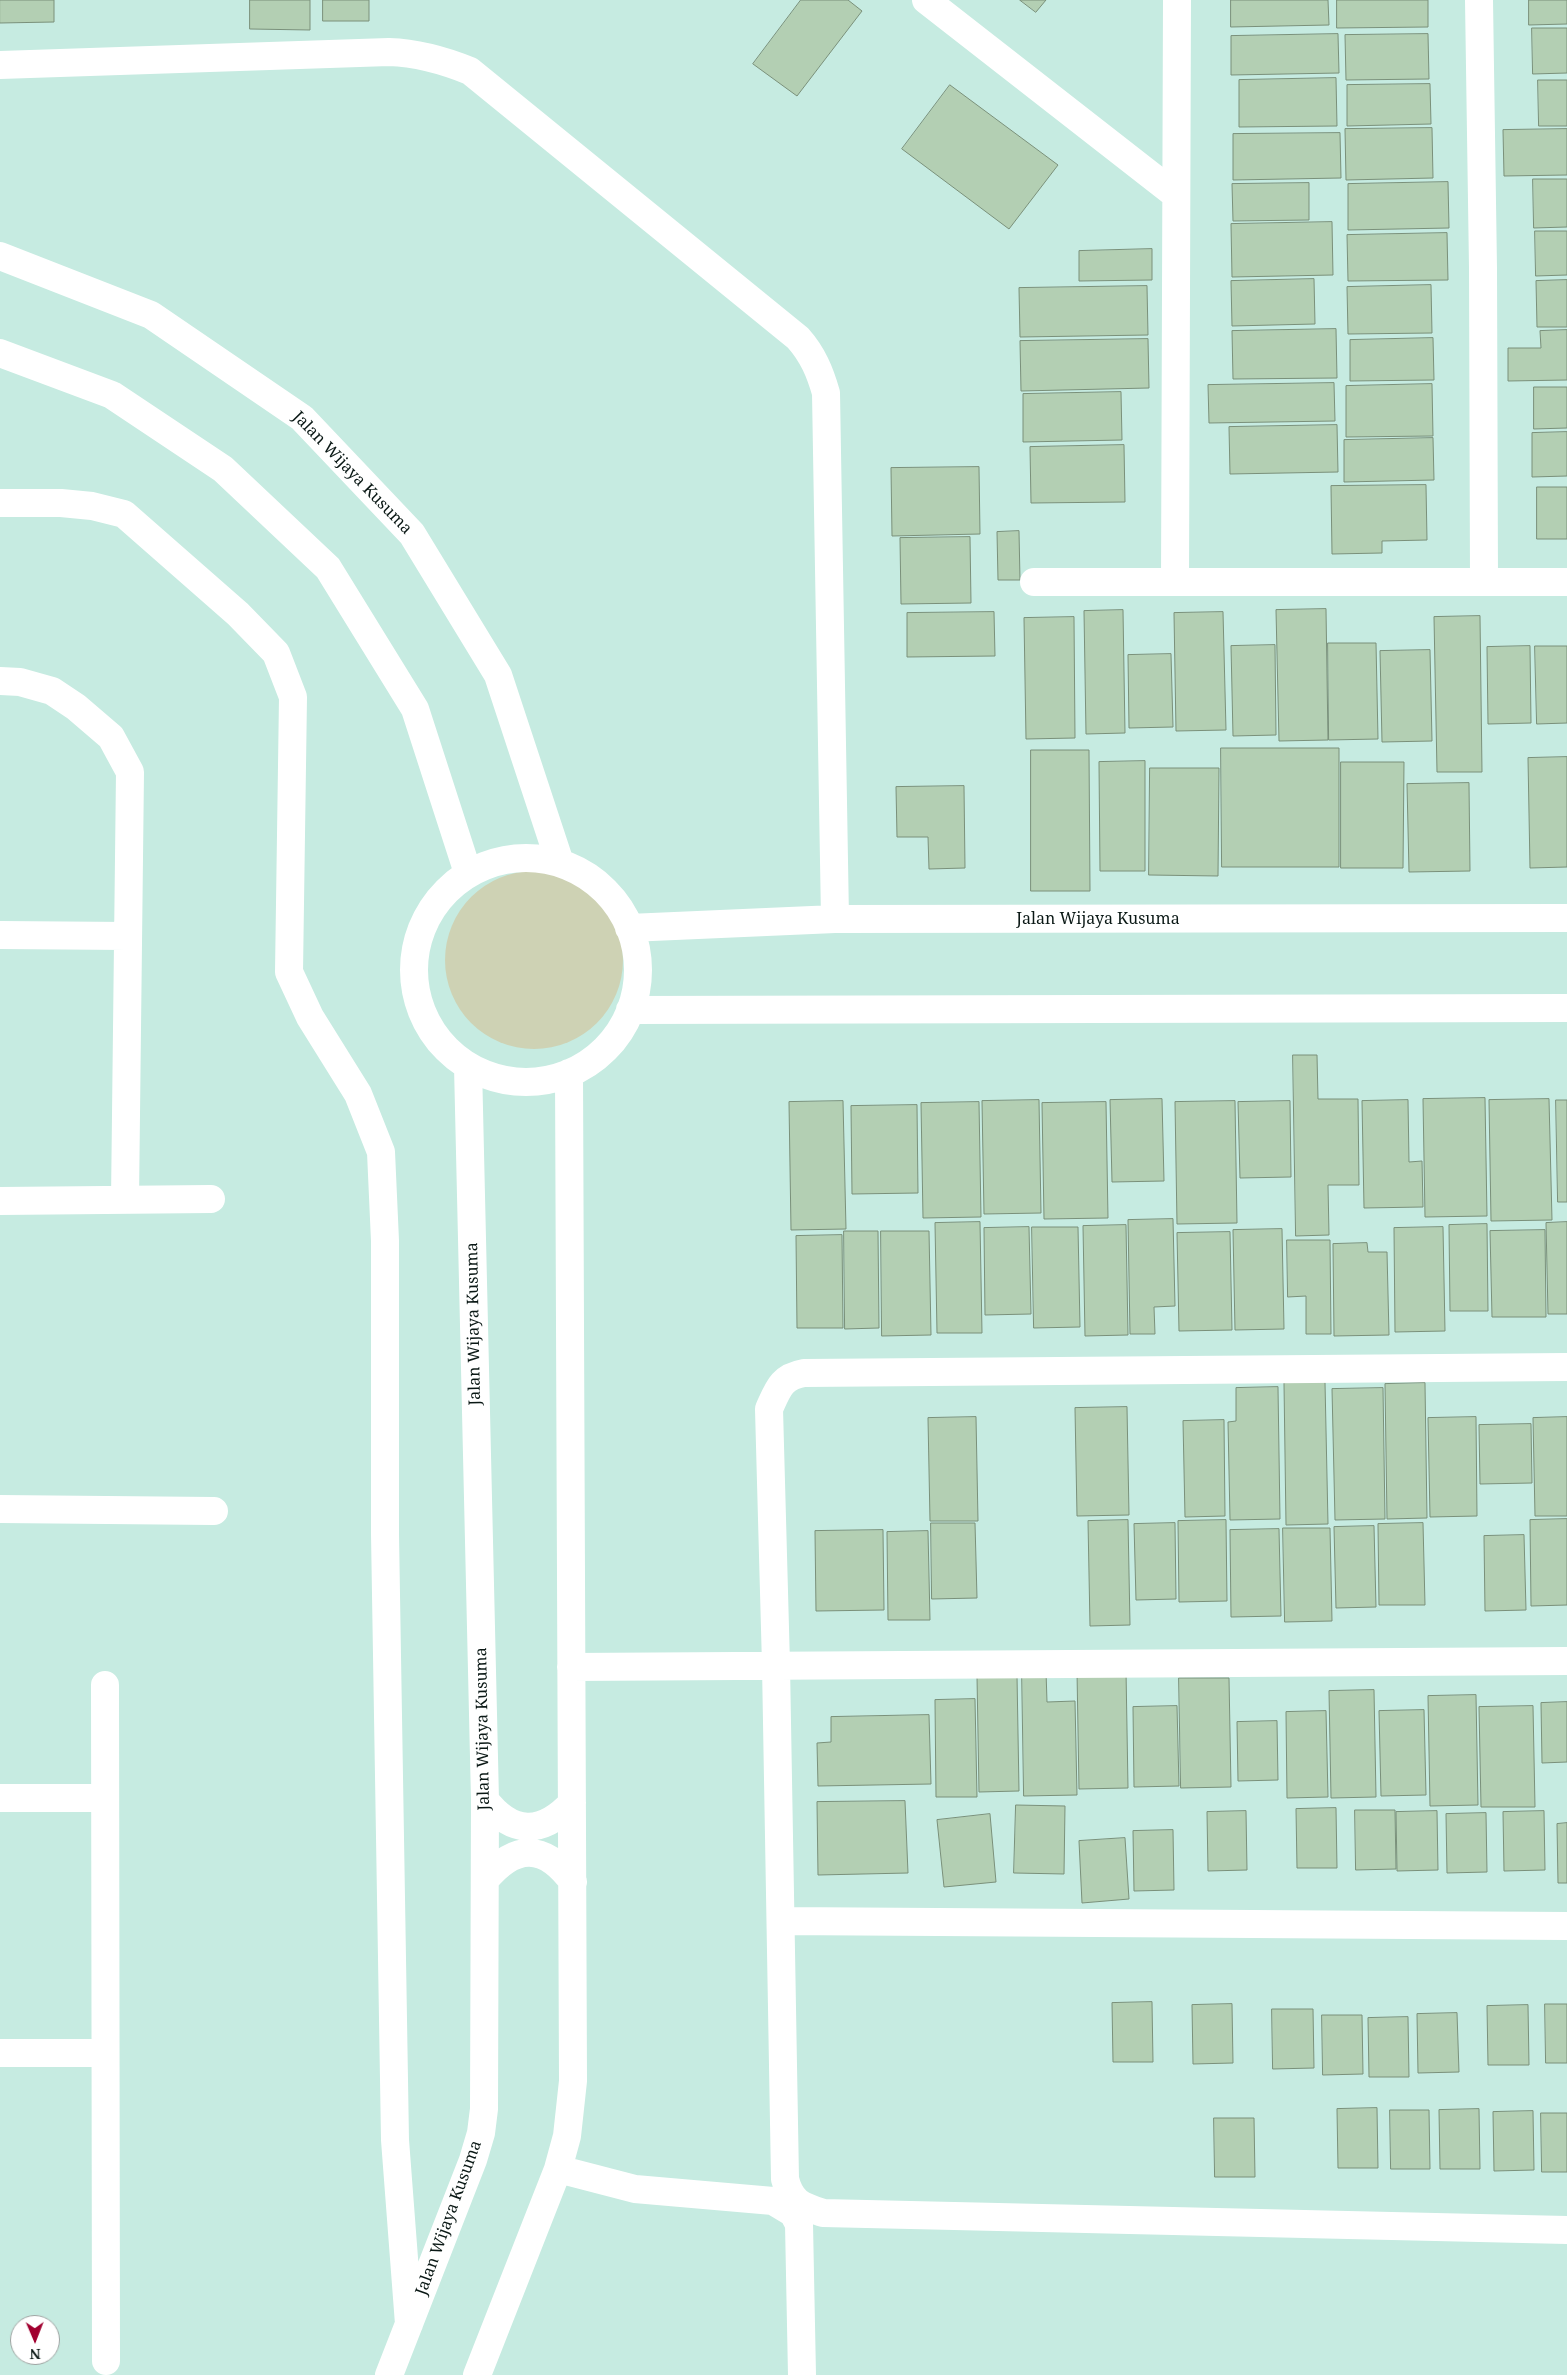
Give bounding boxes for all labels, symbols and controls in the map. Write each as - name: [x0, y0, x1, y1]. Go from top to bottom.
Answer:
- street label: Jalan Wijaya Kusuma: [288, 408, 416, 538]
- street label: Jalan Wijaya Kusuma: [1016, 909, 1180, 929]
- street label: Jalan Wijaya Kusuma: [463, 1242, 485, 1406]
- street label: Jalan Wijaya Kusuma: [472, 1647, 494, 1811]
- street label: Jalan Wijaya Kusuma: [412, 2138, 486, 2298]
- north arrow: [10, 2315, 60, 2365]
- text: N: [30, 2345, 41, 2364]

